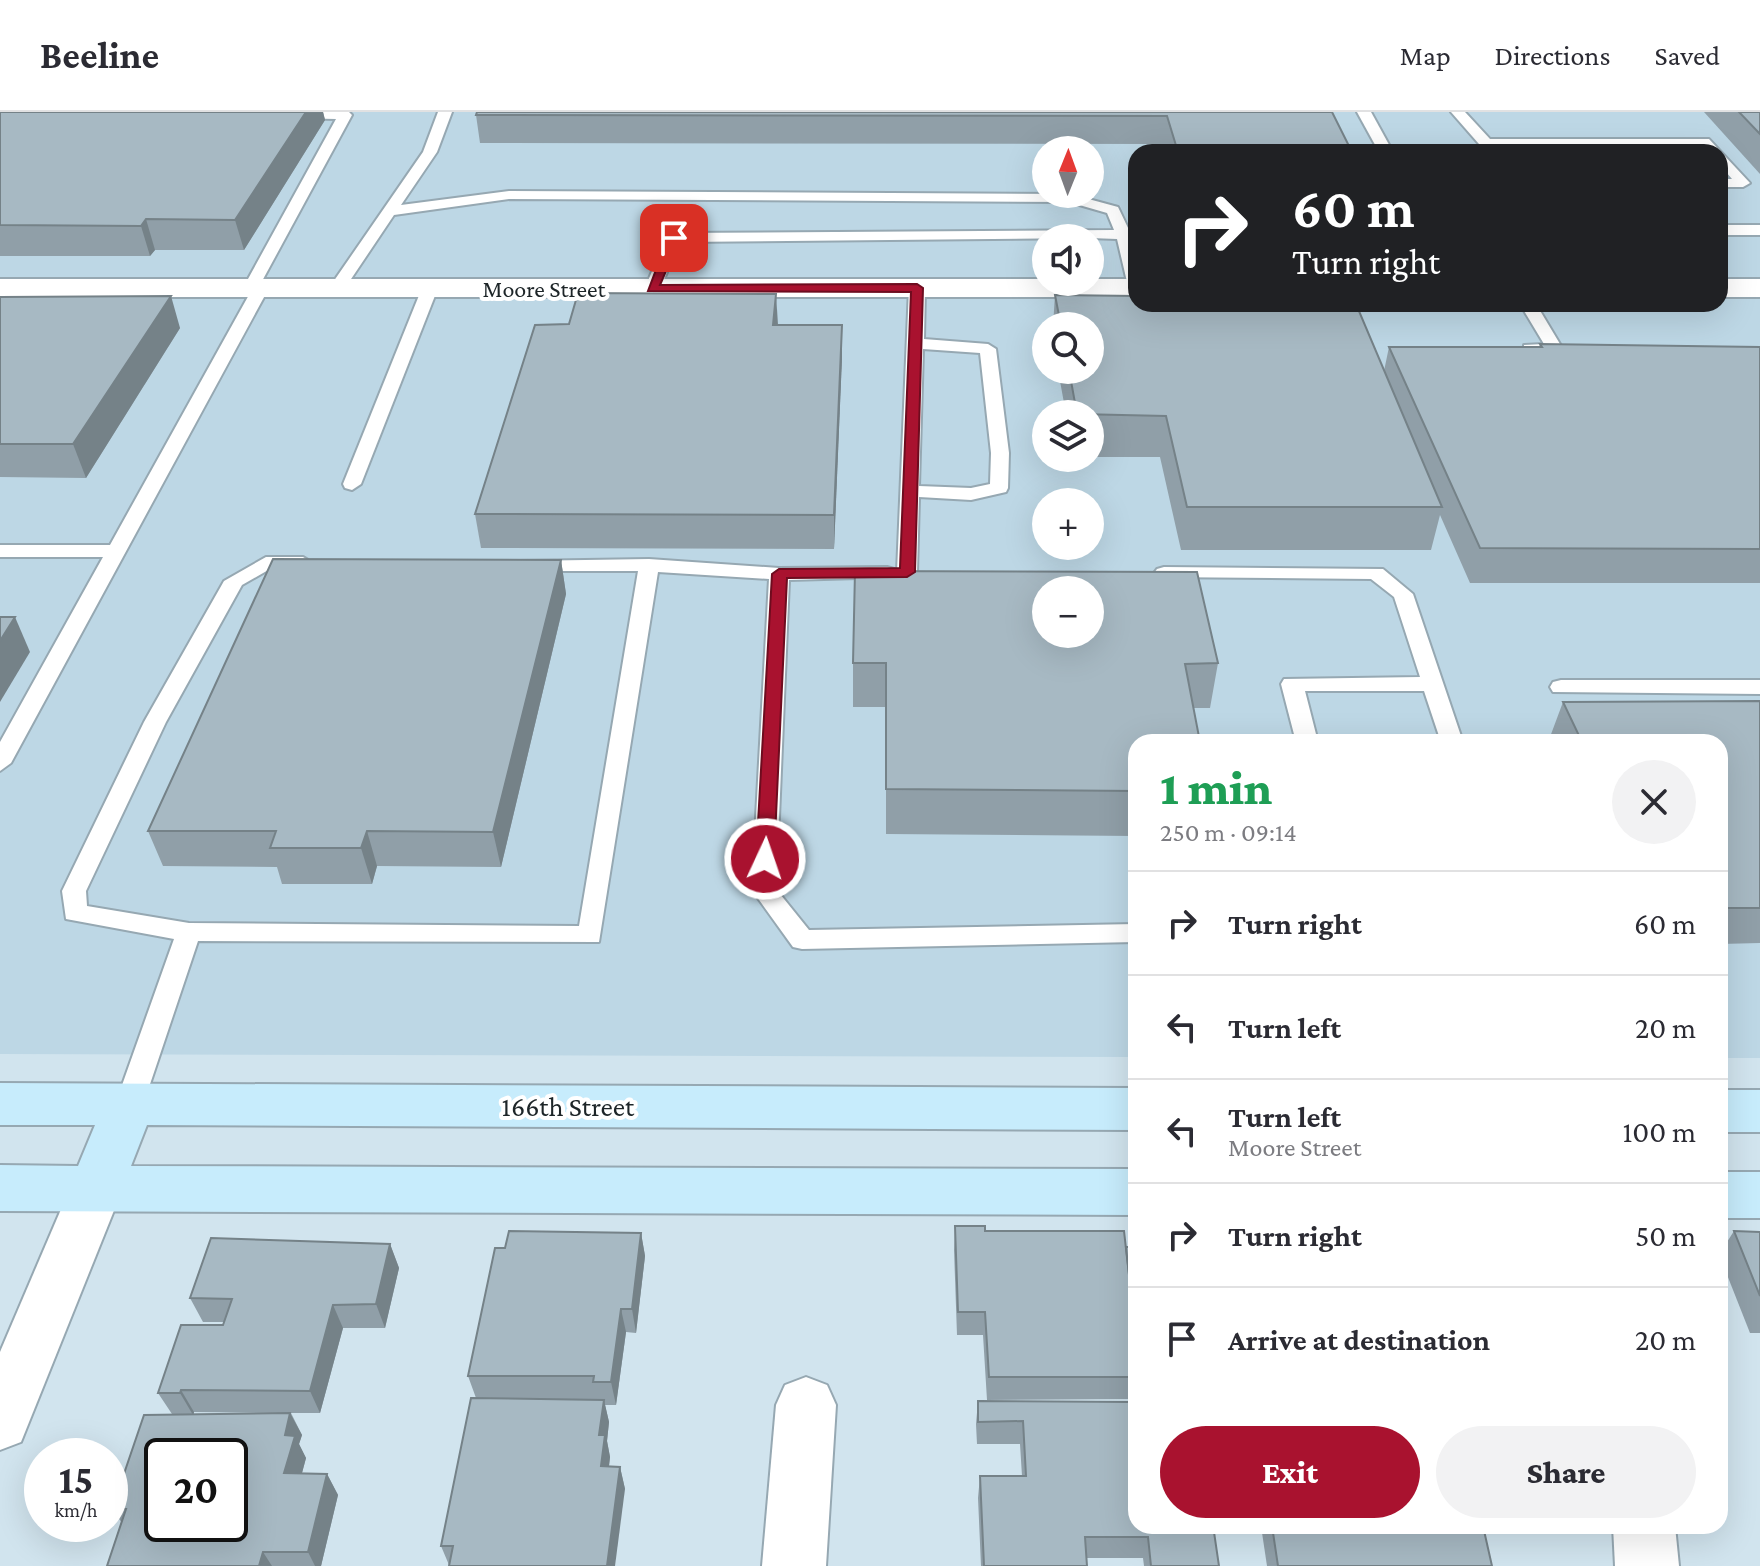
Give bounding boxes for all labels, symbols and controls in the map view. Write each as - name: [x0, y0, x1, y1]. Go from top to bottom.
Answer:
- text: Beeline: [40, 34, 159, 76]
- text: Map: [1400, 40, 1451, 71]
- text: Directions: [1495, 40, 1610, 71]
- text: Saved: [1654, 40, 1720, 71]
- north arrow: [1032, 136, 1104, 208]
- map controls: [1032, 136, 1104, 648]
- icon: right: [1160, 176, 1264, 280]
- text: 60 m: [1292, 177, 1415, 239]
- pin: [640, 204, 708, 272]
- icon: arrive: [652, 216, 696, 260]
- button: sound: [1032, 224, 1104, 296]
- text: Turn right: [1292, 242, 1440, 282]
- street label: Moore Street: [482, 275, 607, 302]
- button: search: [1032, 312, 1104, 384]
- button: layers: [1032, 400, 1104, 472]
- button: +: [1032, 488, 1104, 560]
- button: −: [1032, 576, 1104, 648]
- button: close: [1612, 760, 1696, 844]
- text: 1 min: [1160, 761, 1272, 814]
- position arrow: [723, 817, 807, 901]
- text: 250 m · 09:14: [1160, 818, 1297, 847]
- icon: right: [1160, 901, 1204, 945]
- text: Turn right: [1228, 907, 1362, 940]
- text: 60 m: [1634, 907, 1696, 940]
- icon: left: [1160, 1005, 1204, 1049]
- text: Turn left: [1228, 1011, 1341, 1044]
- text: 20 m: [1635, 1011, 1696, 1044]
- street label: 166th Street: [502, 1091, 635, 1122]
- text: Turn left: [1228, 1100, 1341, 1133]
- icon: left: [1160, 1109, 1204, 1153]
- text: 100 m: [1622, 1115, 1696, 1148]
- text: Moore Street: [1228, 1133, 1361, 1162]
- icon: right: [1160, 1213, 1204, 1257]
- text: Turn right: [1228, 1219, 1362, 1252]
- text: 50 m: [1635, 1219, 1696, 1252]
- icon: arrive: [1160, 1317, 1204, 1361]
- text: Arrive at destination: [1228, 1323, 1490, 1356]
- text: 20 m: [1635, 1323, 1696, 1356]
- button: Exit: [1160, 1426, 1420, 1518]
- button: Share: [1436, 1426, 1696, 1518]
- speed limit sign: 20: [144, 1438, 248, 1542]
- text: 15: [59, 1457, 93, 1502]
- text: km/h: [54, 1499, 98, 1521]

